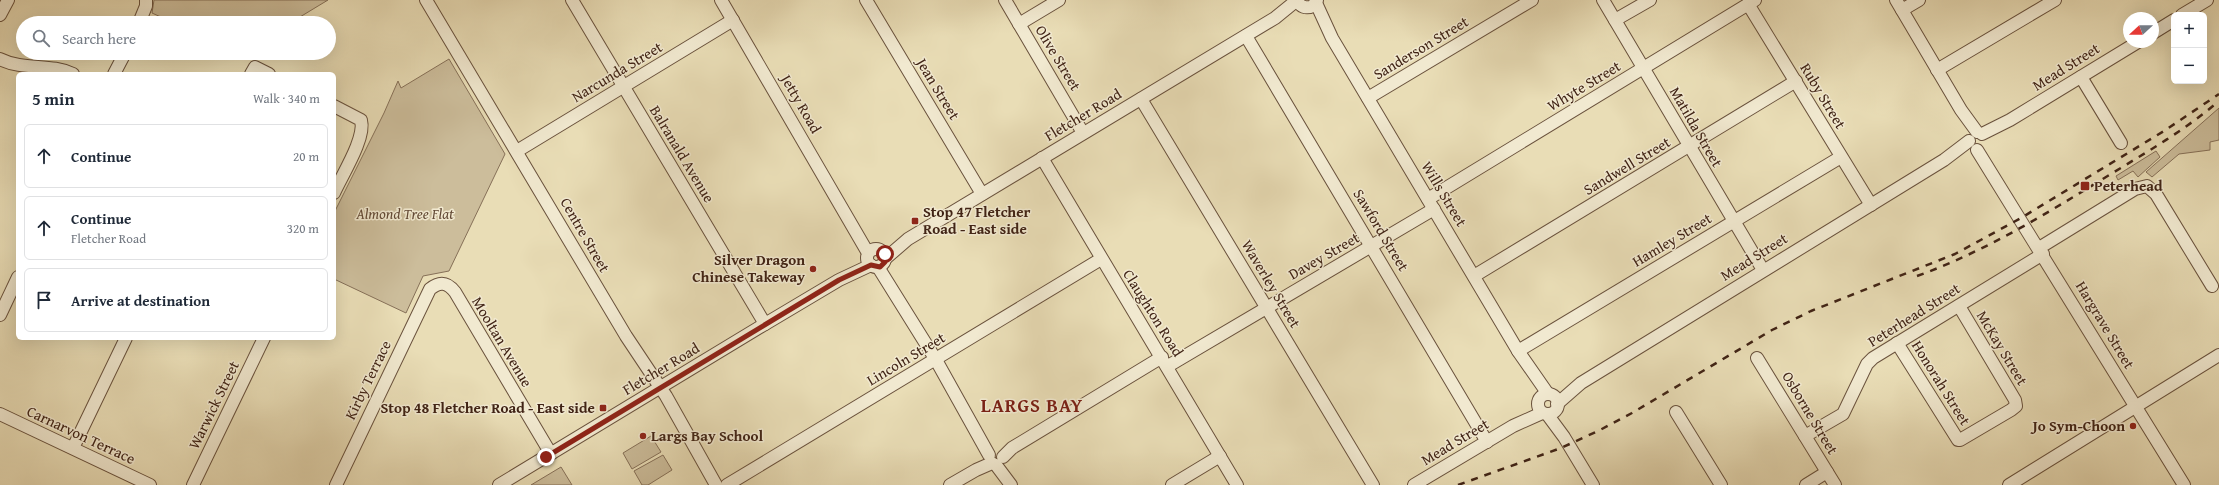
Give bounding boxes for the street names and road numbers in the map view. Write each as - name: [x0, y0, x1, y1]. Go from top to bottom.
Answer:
- street label: Sanderson Street: [1369, 11, 1473, 84]
- street label: Olive Street: [1031, 21, 1087, 95]
- street label: Narcunda Street: [567, 36, 667, 107]
- street label: Mead Street: [2028, 37, 2104, 96]
- street label: Jean Street: [911, 52, 965, 124]
- street label: Whyte Street: [1543, 55, 1625, 116]
- street label: Ruby Street: [1796, 59, 1852, 133]
- street label: Jetty Road: [775, 69, 827, 137]
- street label: Fletcher Road: [1040, 83, 1125, 146]
- street label: Matilda Street: [1665, 83, 1728, 171]
- street label: Balranald Avenue: [645, 101, 720, 206]
- street label: Sandwell Street: [1579, 131, 1675, 200]
- street label: Wills Street: [1417, 157, 1472, 231]
- street label: Sawford Street: [1349, 185, 1415, 275]
- street label: Centre Street: [556, 193, 616, 277]
- street label: Hamley Street: [1628, 207, 1716, 272]
- street label: Davey Street: [1284, 226, 1364, 284]
- street label: Mead Street: [1716, 227, 1792, 286]
- street label: Waverley Street: [1237, 236, 1306, 332]
- street label: Claughton Road: [1118, 265, 1189, 360]
- street label: Peterhead Street: [1863, 277, 1965, 351]
- street label: Hargrave Street: [2071, 277, 2140, 373]
- street label: Mooltan Avenue: [467, 293, 538, 391]
- street label: McKay Street: [1972, 306, 2033, 390]
- street label: Lincoln Street: [863, 327, 950, 390]
- street label: Honorah Street: [1907, 336, 1976, 430]
- street label: Kirby Terrace: [339, 337, 396, 423]
- street label: Fletcher Road: [618, 337, 703, 400]
- street label: Warwick Street: [183, 357, 244, 452]
- street label: Osborne Street: [1777, 367, 1844, 459]
- street label: Carnarvon Terrace: [24, 400, 139, 469]
- street label: Mead Street: [1417, 413, 1493, 470]

